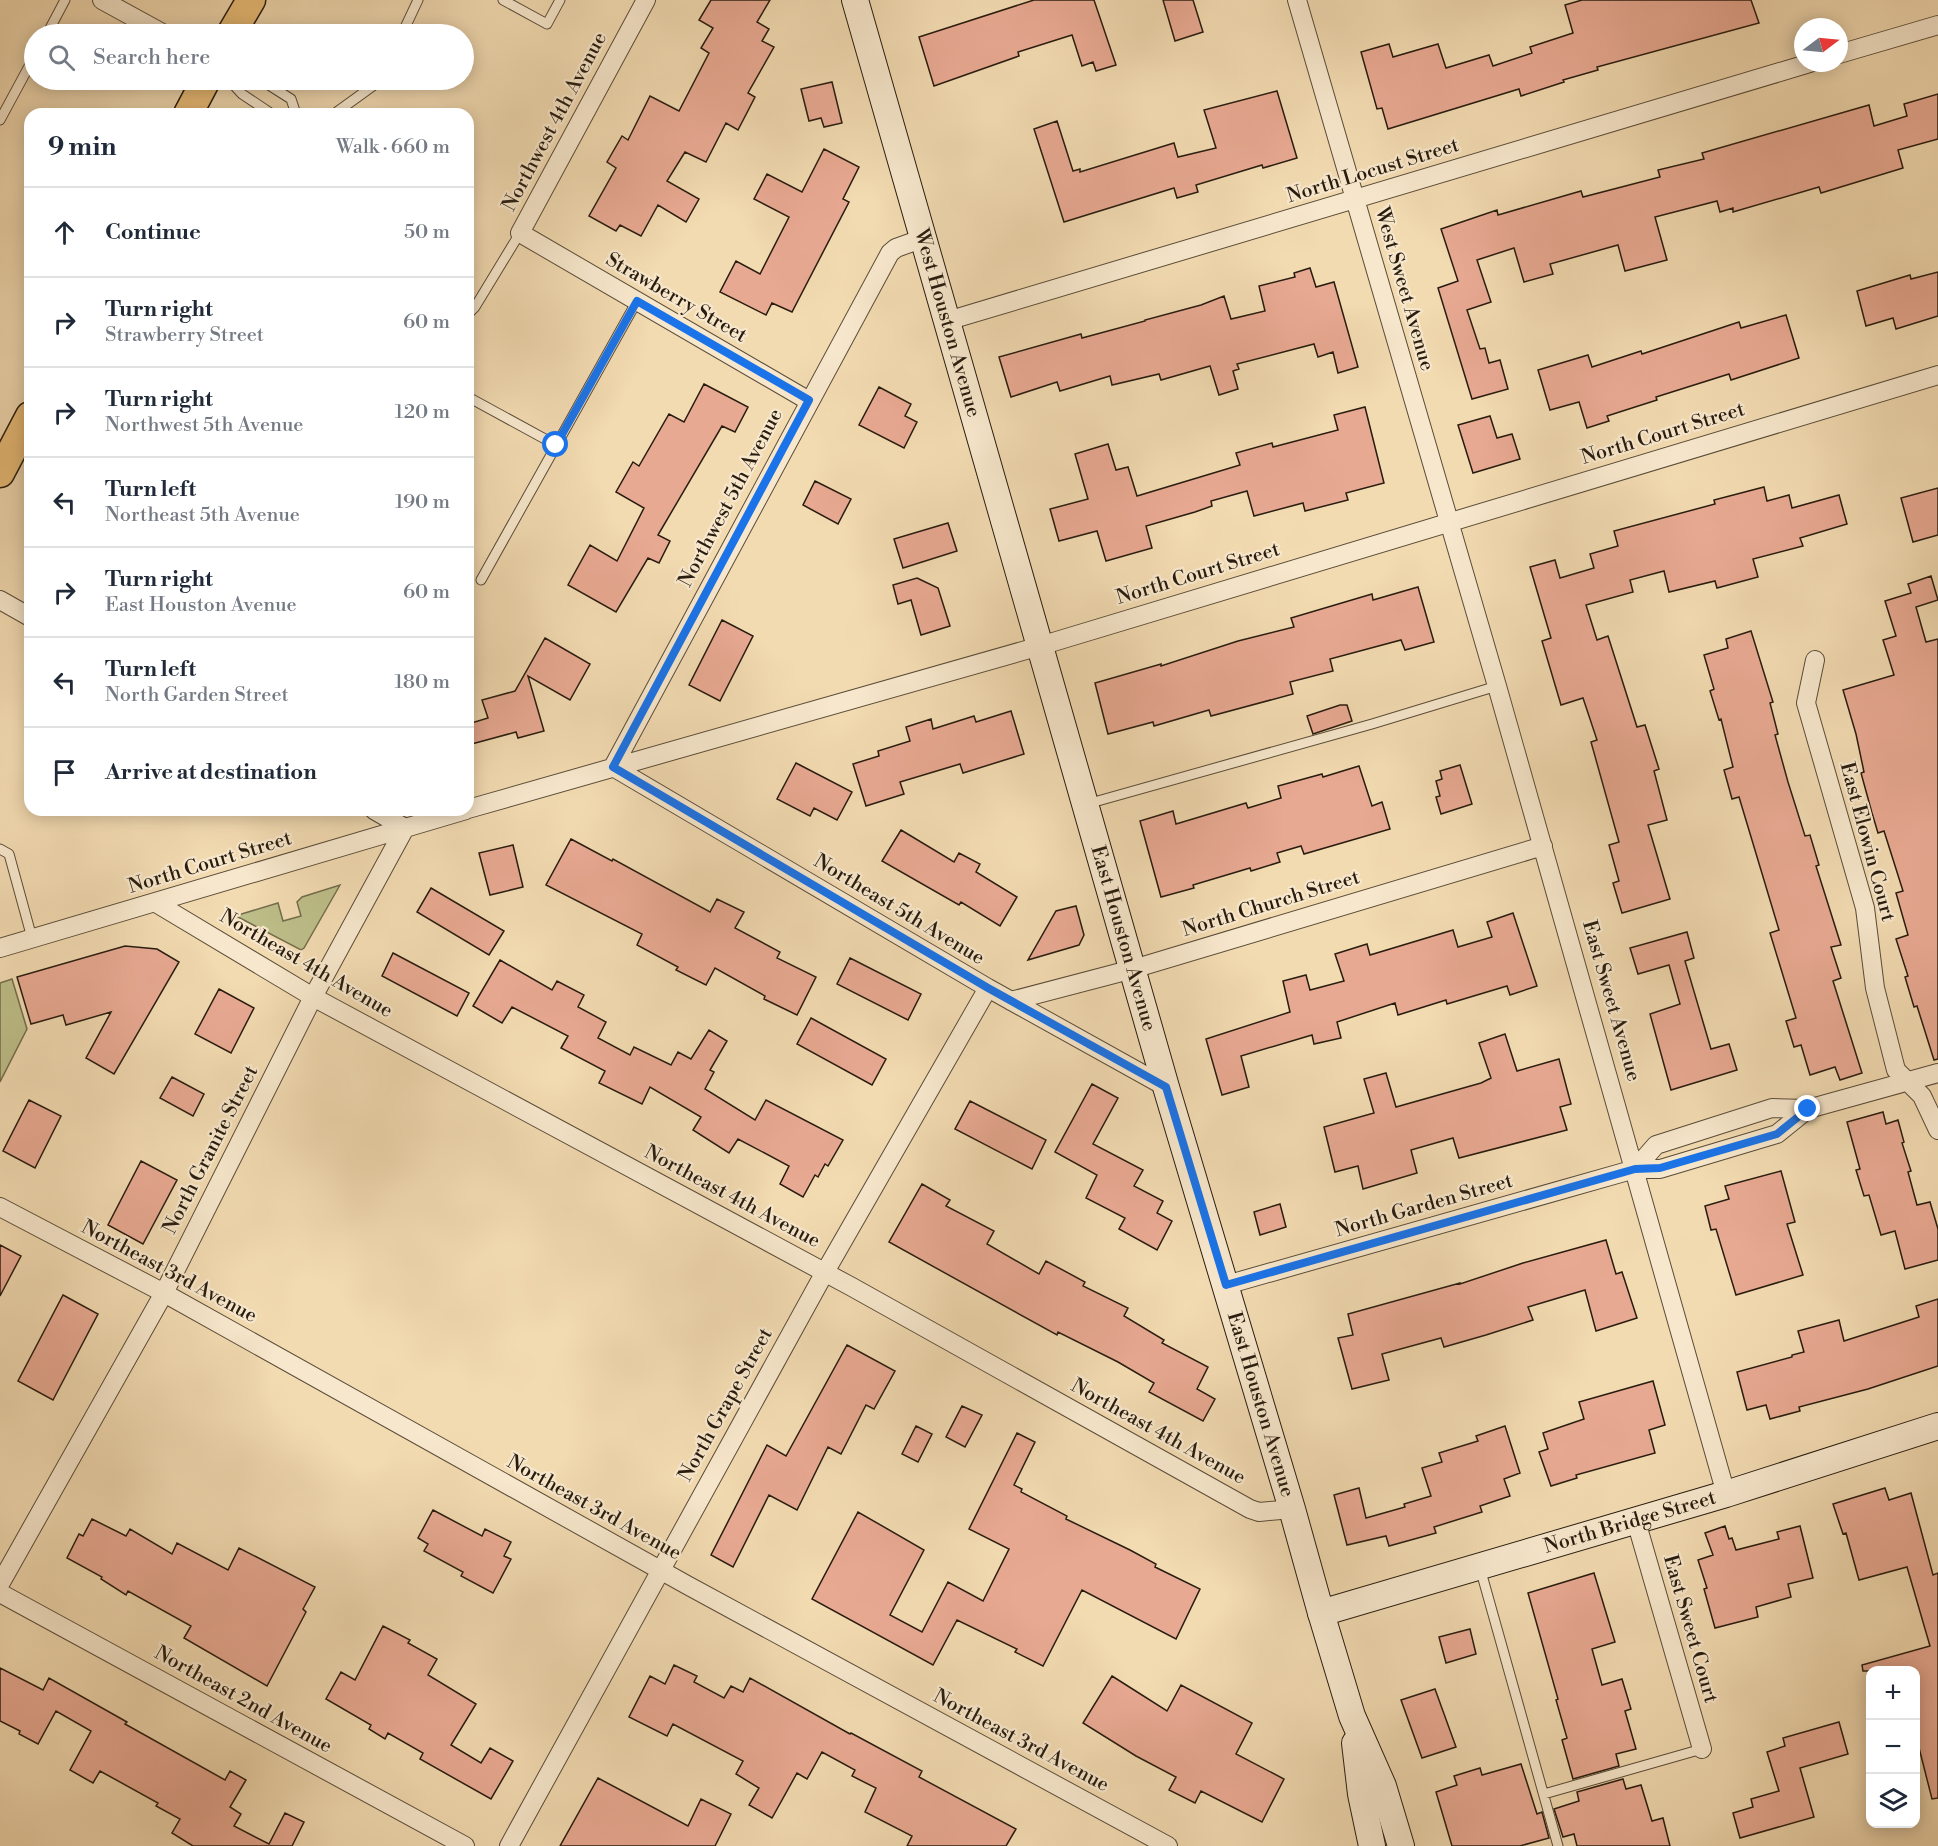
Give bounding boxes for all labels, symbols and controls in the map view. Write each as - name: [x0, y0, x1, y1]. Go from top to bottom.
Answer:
- north arrow: [1794, 18, 1848, 72]
- search box: [24, 24, 474, 90]
- street label: Northwest 4th Avenue: [497, 28, 613, 216]
- icon: search: [45, 41, 78, 74]
- text: Search here: [93, 44, 210, 71]
- text: 9 min: [48, 131, 116, 163]
- street label: North Locust Street: [1284, 133, 1462, 209]
- text: Walk · 660 m: [336, 135, 450, 160]
- street label: West Sweet Avenue: [1368, 203, 1439, 374]
- icon: ahead: [48, 216, 81, 249]
- text: Continue: [105, 219, 201, 246]
- text: 50 m: [404, 220, 450, 245]
- street label: West Houston Avenue: [908, 225, 986, 420]
- street label: Strawberry Street: [601, 247, 751, 349]
- text: Turn right: [105, 296, 213, 323]
- icon: right: [48, 306, 81, 339]
- text: 60 m: [403, 310, 450, 335]
- text: Strawberry Street: [105, 323, 264, 348]
- text: Turn right: [105, 386, 213, 413]
- icon: right: [48, 396, 81, 429]
- street label: North Court Street: [1578, 397, 1748, 471]
- text: 120 m: [395, 400, 450, 425]
- street label: Northwest 5th Avenue: [673, 405, 789, 591]
- text: Northwest 5th Avenue: [105, 413, 303, 438]
- route start: [542, 431, 568, 457]
- text: Turn left: [105, 476, 196, 503]
- icon: left: [48, 486, 81, 519]
- text: 190 m: [395, 490, 450, 515]
- text: Northeast 5th Avenue: [105, 503, 300, 528]
- street label: North Court Street: [1113, 537, 1283, 611]
- text: Turn right: [105, 566, 213, 593]
- icon: right: [48, 576, 81, 609]
- text: 60 m: [403, 580, 450, 605]
- text: East Houston Avenue: [105, 593, 297, 618]
- text: Turn left: [105, 656, 196, 683]
- icon: left: [48, 666, 81, 699]
- text: 180 m: [395, 670, 450, 695]
- text: North Garden Street: [105, 683, 289, 708]
- icon: arrive: [48, 756, 81, 789]
- text: Arrive at destination: [105, 759, 317, 786]
- street label: East Elowin Court: [1834, 760, 1900, 924]
- street label: North Court Street: [125, 826, 295, 900]
- street label: East Houston Avenue: [1085, 843, 1162, 1034]
- street label: Northeast 5th Avenue: [809, 849, 989, 971]
- street label: North Church Street: [1179, 865, 1363, 943]
- street label: Northeast 4th Avenue: [215, 904, 397, 1024]
- street label: East Sweet Avenue: [1576, 918, 1646, 1084]
- street label: North Granite Street: [158, 1062, 264, 1238]
- route end: [1794, 1095, 1820, 1121]
- street label: Northeast 4th Avenue: [640, 1140, 824, 1254]
- street label: North Garden Street: [1332, 1169, 1516, 1243]
- street label: Northeast 3rd Avenue: [77, 1215, 261, 1329]
- street label: East Houston Avenue: [1221, 1309, 1300, 1500]
- street label: North Grape Street: [673, 1324, 779, 1486]
- street label: Northeast 4th Avenue: [1066, 1374, 1250, 1490]
- street label: Northeast 3rd Avenue: [502, 1450, 686, 1566]
- street label: North Bridge Street: [1541, 1485, 1719, 1559]
- street label: East Sweet Court: [1657, 1552, 1723, 1706]
- street label: Northeast 2nd Avenue: [150, 1641, 336, 1759]
- map controls: [1866, 1666, 1920, 1828]
- button: +: [1866, 1666, 1920, 1720]
- street label: Northeast 3rd Avenue: [929, 1684, 1113, 1798]
- button: −: [1866, 1720, 1920, 1774]
- button: layers: [1866, 1774, 1920, 1828]

